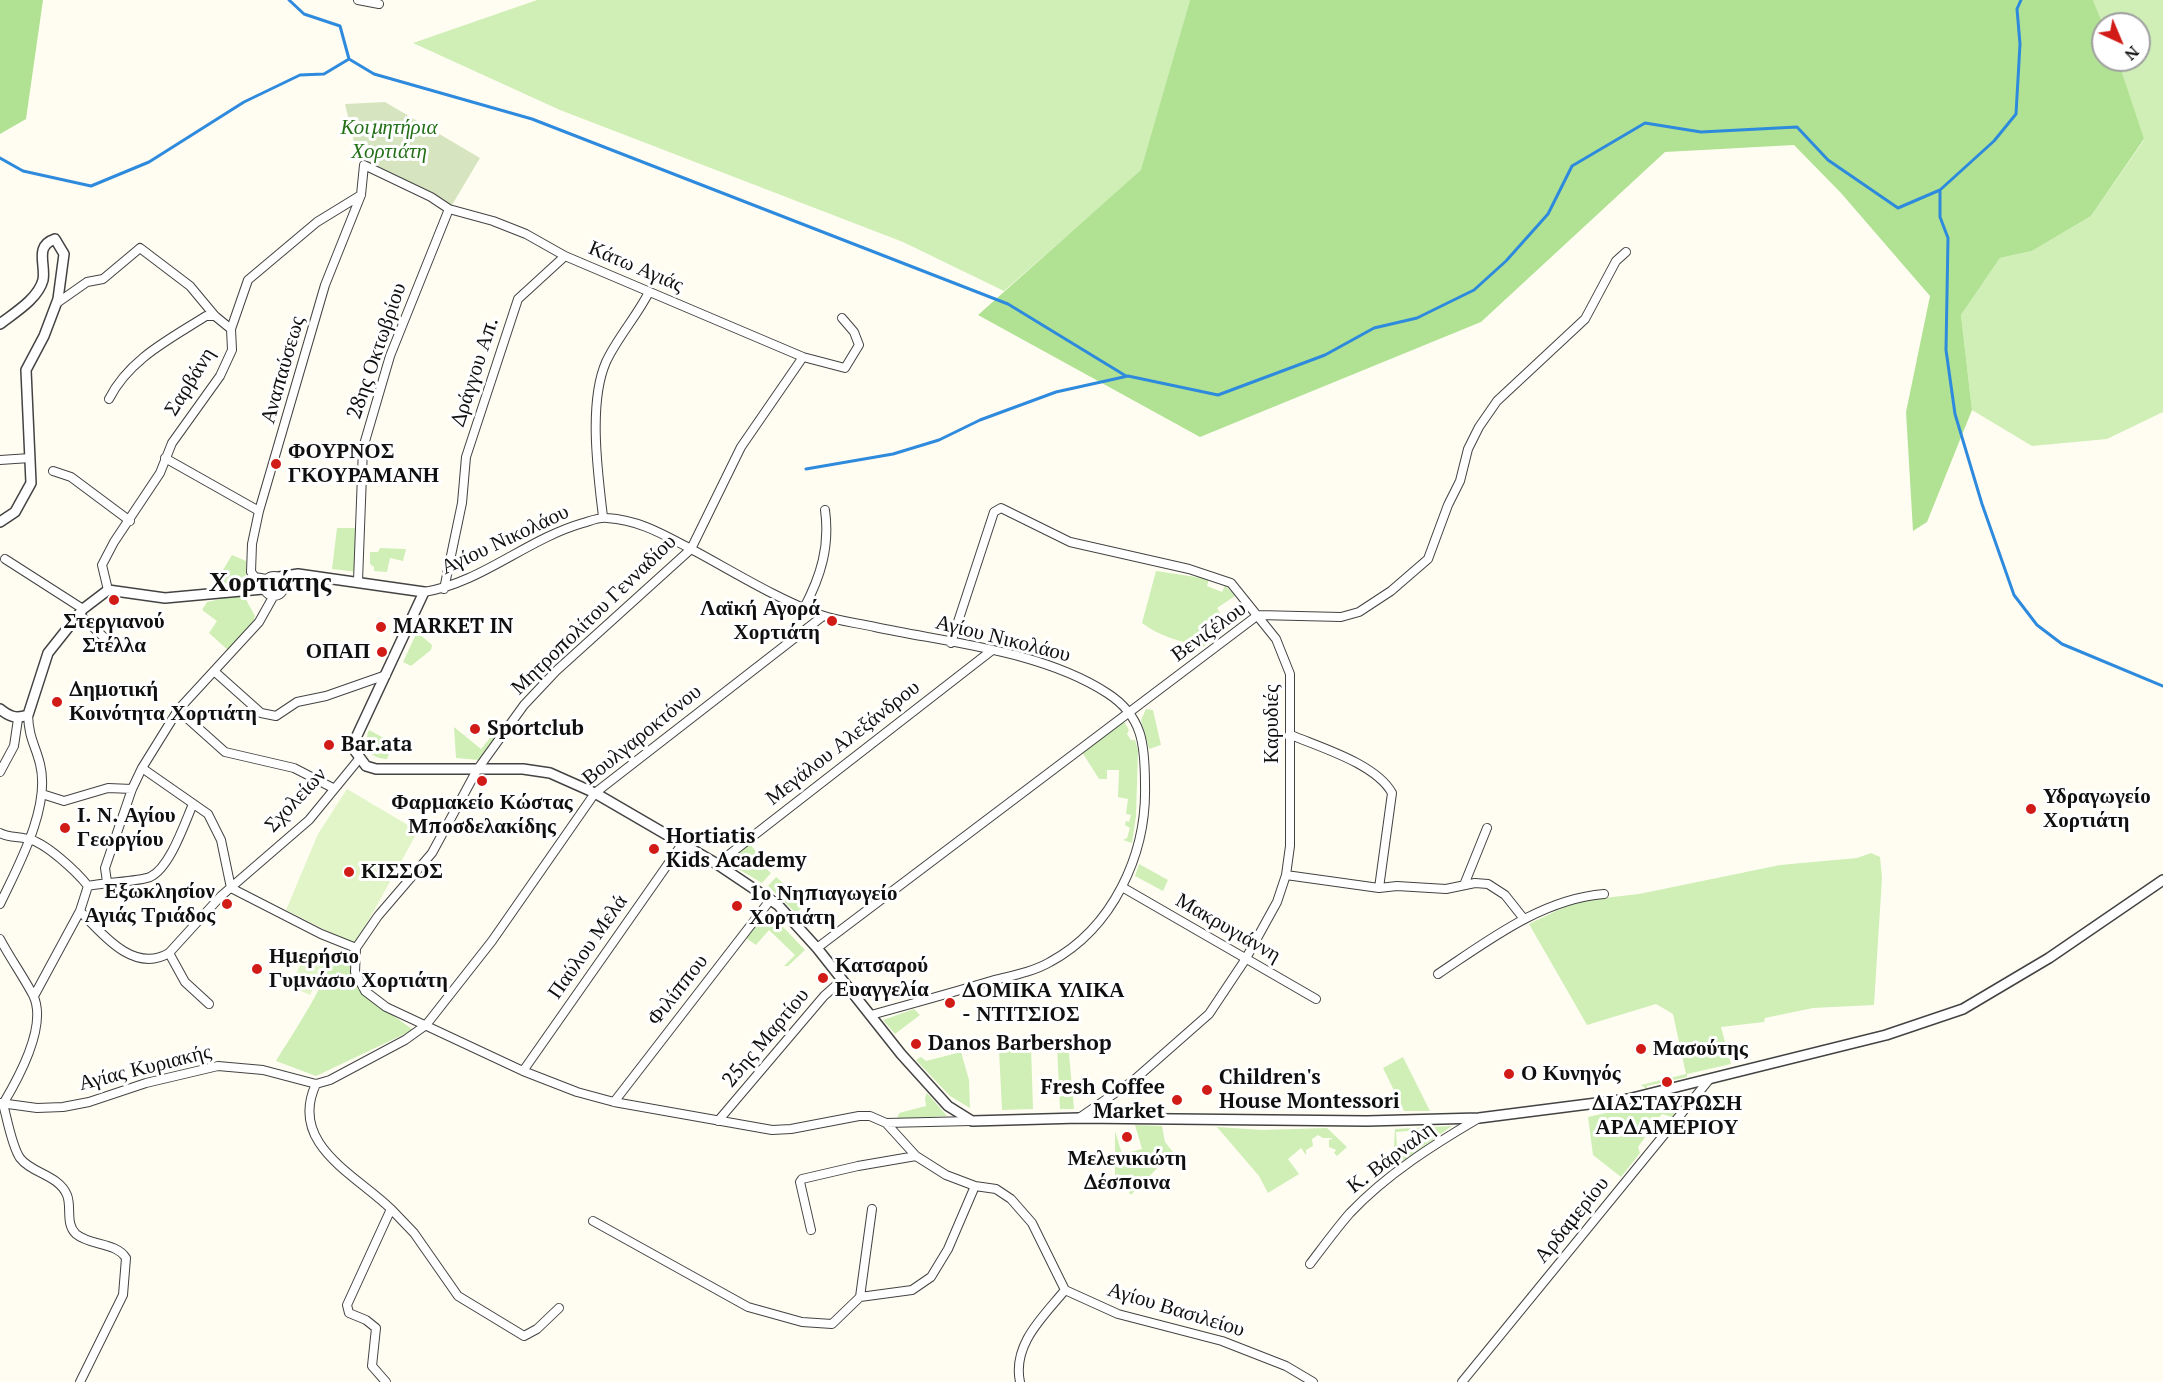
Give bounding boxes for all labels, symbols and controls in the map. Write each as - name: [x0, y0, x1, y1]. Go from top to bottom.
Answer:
- north arrow: [2091, 12, 2151, 72]
- text: N: [2120, 41, 2144, 66]
- park label: Κοιμητήρια Χορτιάτη: [340, 115, 438, 165]
- street label: Κάτω Αγιάς: [585, 236, 687, 298]
- street label: 28ης Οκτωβρίου: [342, 280, 412, 422]
- street label: Αναπαύσεως: [256, 313, 310, 427]
- street label: Δράγγου Απ.: [445, 314, 505, 430]
- street label: Σαρβάνη: [159, 343, 221, 421]
- place label: ΦΟΥΡΝΟΣ ΓΚΟΥΡΑΜΑΝΗ: [288, 439, 439, 489]
- marker: ΦΟΥΡΝΟΣ ΓΚΟΥΡΑΜΑΝΗ: [269, 457, 283, 471]
- street label: Αγίου Νικολάου: [437, 499, 573, 581]
- street label: Μητροπολίτου Γενναδίου: [506, 529, 682, 701]
- district label: Χορτιάτης: [209, 567, 331, 599]
- marker: Στεργιανού Στέλλα: [107, 593, 121, 607]
- place label: Λαϊκή Αγορά Χορτιάτη: [700, 596, 820, 646]
- street label: Βενιζέλου: [1167, 596, 1251, 668]
- place label: Στεργιανού Στέλλα: [63, 609, 165, 659]
- street label: Αγίου Νικολάου: [933, 610, 1073, 668]
- place label: MARKET IN: [393, 614, 513, 640]
- marker: Λαϊκή Αγορά Χορτιάτη: [825, 614, 839, 628]
- marker: MARKET IN: [374, 620, 388, 634]
- place label: ΟΠΑΠ: [306, 639, 370, 665]
- marker: ΟΠΑΠ: [375, 645, 389, 659]
- street label: Μεγάλου Αλεξάνδρου: [761, 675, 925, 811]
- place label: Δημοτική Κοινότητα Χορτιάτη: [69, 677, 257, 727]
- street label: Βουλγαροκτόνου: [577, 679, 707, 791]
- street label: Καρυδιές: [1259, 685, 1285, 763]
- marker: Δημοτική Κοινότητα Χορτιάτη: [50, 695, 64, 709]
- place label: Sportclub: [487, 716, 584, 742]
- marker: Sportclub: [468, 722, 482, 736]
- place label: Bar.ata: [341, 732, 412, 758]
- marker: Bar.ata: [322, 738, 336, 752]
- street label: Σχολείων: [260, 762, 332, 838]
- marker: Φαρμακείο Κώστας Μποσδελακίδης: [475, 774, 489, 788]
- place label: Υδραγωγείο Χορτιάτη: [2043, 784, 2151, 834]
- place label: Φαρμακείο Κώστας Μποσδελακίδης: [391, 790, 573, 840]
- marker: Υδραγωγείο Χορτιάτη: [2024, 802, 2038, 816]
- place label: Ι. Ν. Αγίου Γεωργίου: [77, 803, 176, 853]
- marker: Ι. Ν. Αγίου Γεωργίου: [58, 821, 72, 835]
- place label: Hortiatis Kids Academy: [666, 824, 806, 874]
- marker: Hortiatis Kids Academy: [647, 842, 661, 856]
- place label: ΚΙΣΣΟΣ: [361, 859, 443, 885]
- marker: ΚΙΣΣΟΣ: [342, 865, 356, 879]
- place label: Εξωκλησίον Αγιάς Τριάδος: [85, 879, 215, 929]
- place label: 1ο Νηπιαγωγείο Χορτιάτη: [749, 881, 898, 931]
- street label: Μακρυγιάννη: [1171, 888, 1285, 968]
- street label: Παύλου Μελά: [543, 890, 633, 1004]
- marker: Εξωκλησίον Αγιάς Τριάδος: [220, 897, 234, 911]
- marker: 1ο Νηπιαγωγείο Χορτιάτη: [730, 899, 744, 913]
- place label: Ημερήσιο Γυμνάσιο Χορτιάτη: [269, 944, 448, 994]
- street label: Φιλίππου: [642, 949, 714, 1031]
- place label: Κατσαρού Ευαγγελία: [835, 953, 929, 1003]
- marker: Ημερήσιο Γυμνάσιο Χορτιάτη: [250, 962, 264, 976]
- marker: Κατσαρού Ευαγγελία: [816, 971, 830, 985]
- place label: ΔΟΜΙΚΑ ΥΛΙΚΑ - ΝΤΙΤΣΙΟΣ: [962, 978, 1124, 1028]
- street label: 25ης Μαρτίου: [717, 983, 815, 1093]
- marker: ΔΟΜΙΚΑ ΥΛΙΚΑ - ΝΤΙΤΣΙΟΣ: [943, 996, 957, 1010]
- place label: Danos Barbershop: [928, 1031, 1112, 1057]
- place label: Μασούτης: [1653, 1036, 1748, 1062]
- marker: Danos Barbershop: [909, 1037, 923, 1051]
- street label: Αγίας Κυριακής: [76, 1039, 214, 1097]
- marker: Μασούτης: [1634, 1042, 1648, 1056]
- place label: Ο Κυνηγός: [1521, 1061, 1621, 1087]
- place label: Children's House Montessori: [1219, 1065, 1400, 1115]
- marker: Ο Κυνηγός: [1502, 1067, 1516, 1081]
- place label: Fresh Coffee Market: [1040, 1075, 1165, 1125]
- marker: ΔΙΑΣΤΑΥΡΩΣΗ ΑΡΔΑΜΕΡΙΟΥ: [1660, 1075, 1674, 1089]
- marker: Children's House Montessori: [1200, 1083, 1214, 1097]
- place label: ΔΙΑΣΤΑΥΡΩΣΗ ΑΡΔΑΜΕΡΙΟΥ: [1592, 1091, 1742, 1141]
- marker: Fresh Coffee Market: [1170, 1093, 1184, 1107]
- street label: Κ. Βάρναλη: [1342, 1117, 1440, 1199]
- marker: Μελενικιώτη Δέσποινα: [1120, 1130, 1134, 1144]
- place label: Μελενικιώτη Δέσποινα: [1067, 1146, 1187, 1196]
- street label: Αρδαμερίου: [1529, 1171, 1615, 1269]
- street label: Αγίου Βασιλείου: [1104, 1277, 1248, 1343]

